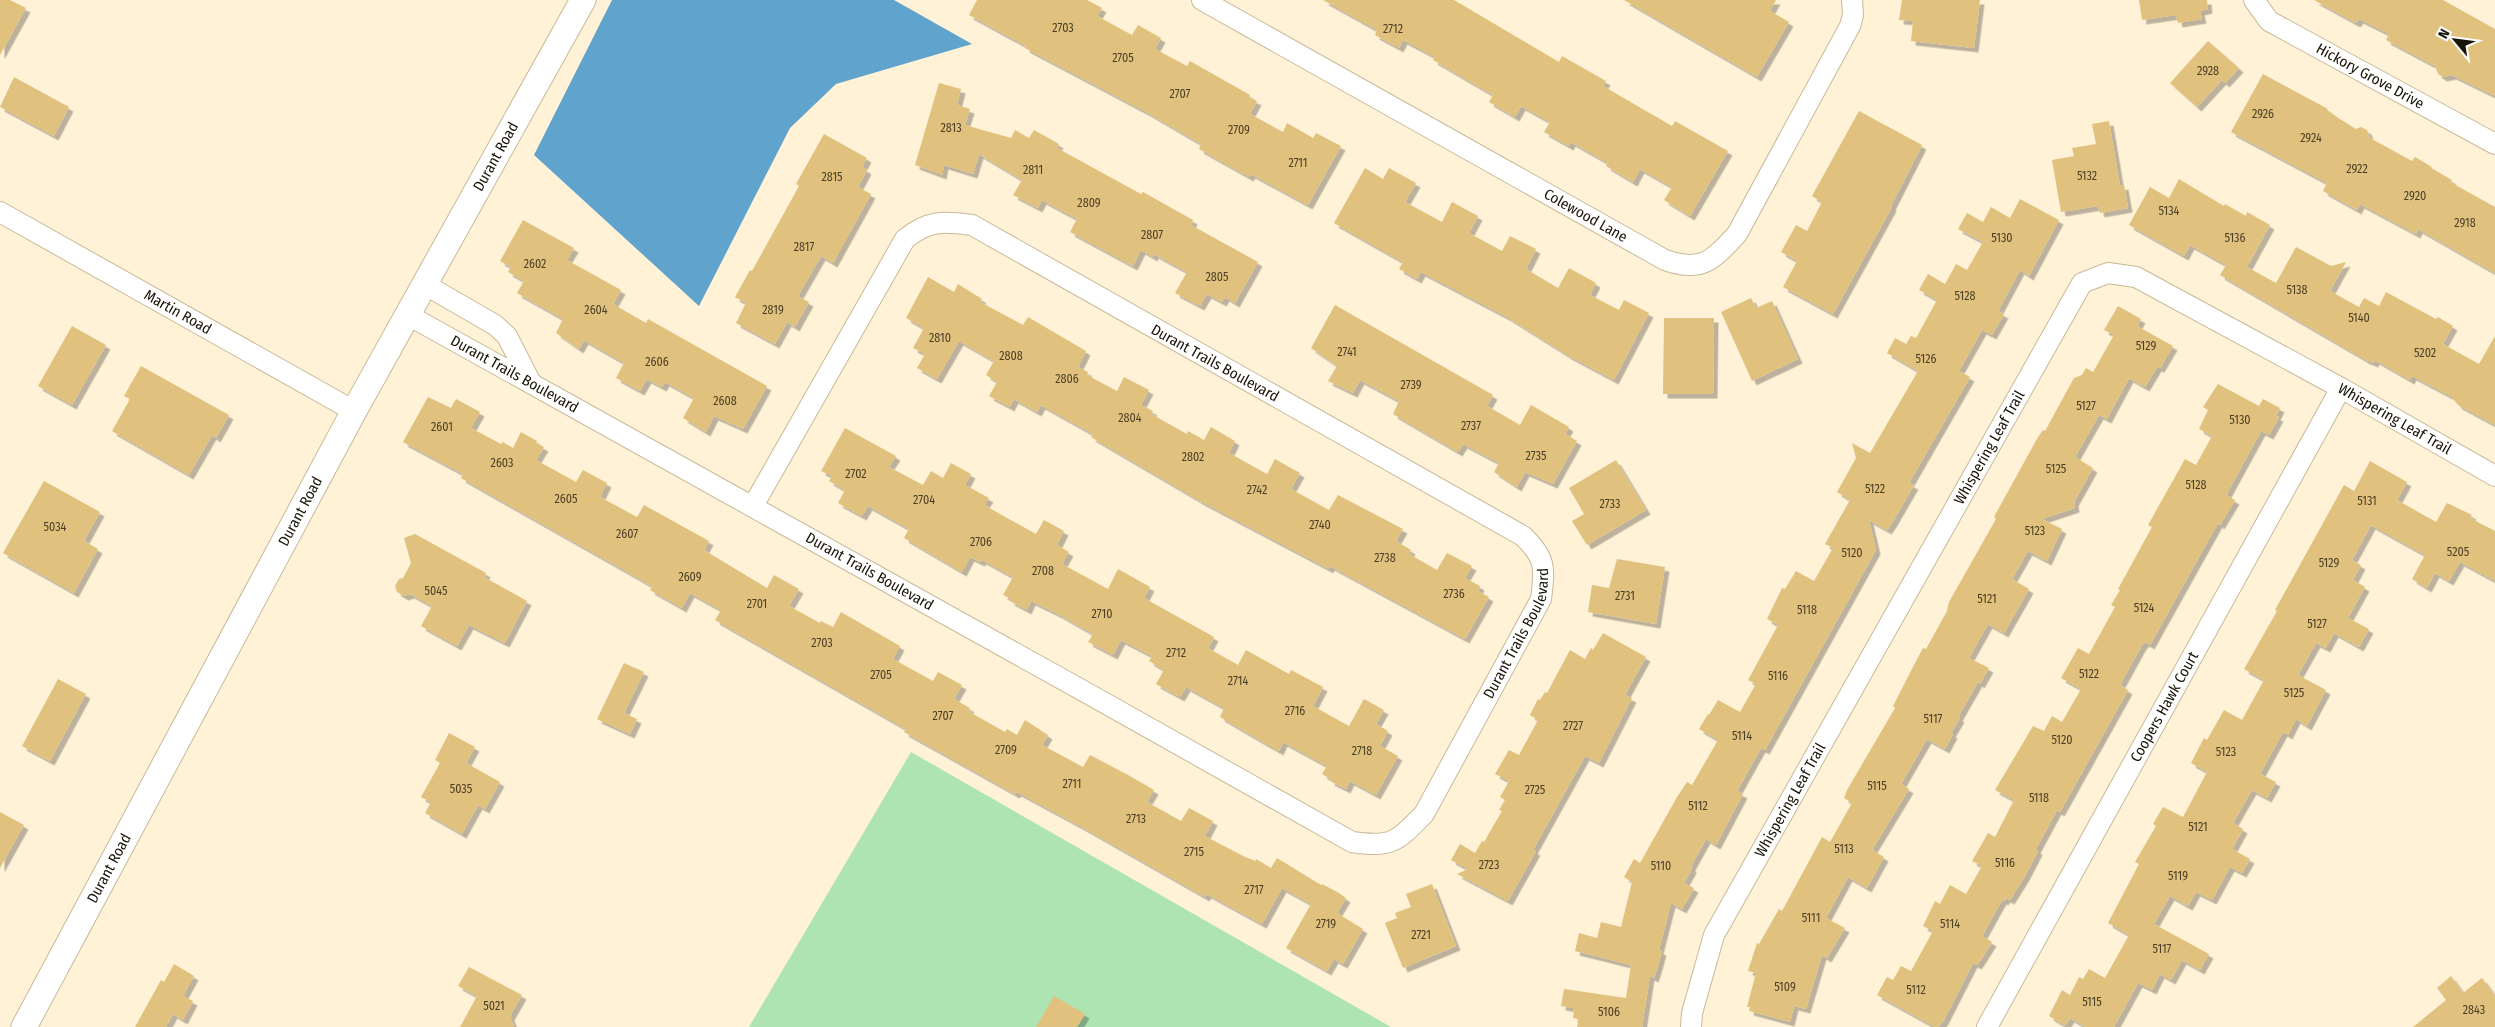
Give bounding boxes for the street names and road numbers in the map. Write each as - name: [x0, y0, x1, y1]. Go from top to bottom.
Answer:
- street label: Hickory Grove Drive: [2313, 39, 2427, 113]
- street label: Durant Road: [469, 119, 522, 194]
- street label: Colewood Lane: [1541, 185, 1631, 246]
- street label: Martin Road: [141, 286, 215, 338]
- street label: Durant Trails Boulevard: [1148, 320, 1282, 406]
- street label: Durant Trails Boulevard: [448, 331, 582, 417]
- street label: Whispering Leaf Trail: [2335, 379, 2455, 458]
- street label: Whispering Leaf Trail: [1950, 387, 2028, 507]
- street label: Durant Road: [274, 474, 326, 549]
- street label: Durant Trails Boulevard: [803, 529, 937, 614]
- street label: Durant Trails Boulevard: [1480, 567, 1552, 702]
- street label: Coopers Hawk Court: [2127, 648, 2202, 765]
- street label: Whispering Leaf Trail: [1751, 740, 1829, 860]
- street label: Durant Road: [83, 831, 135, 906]

